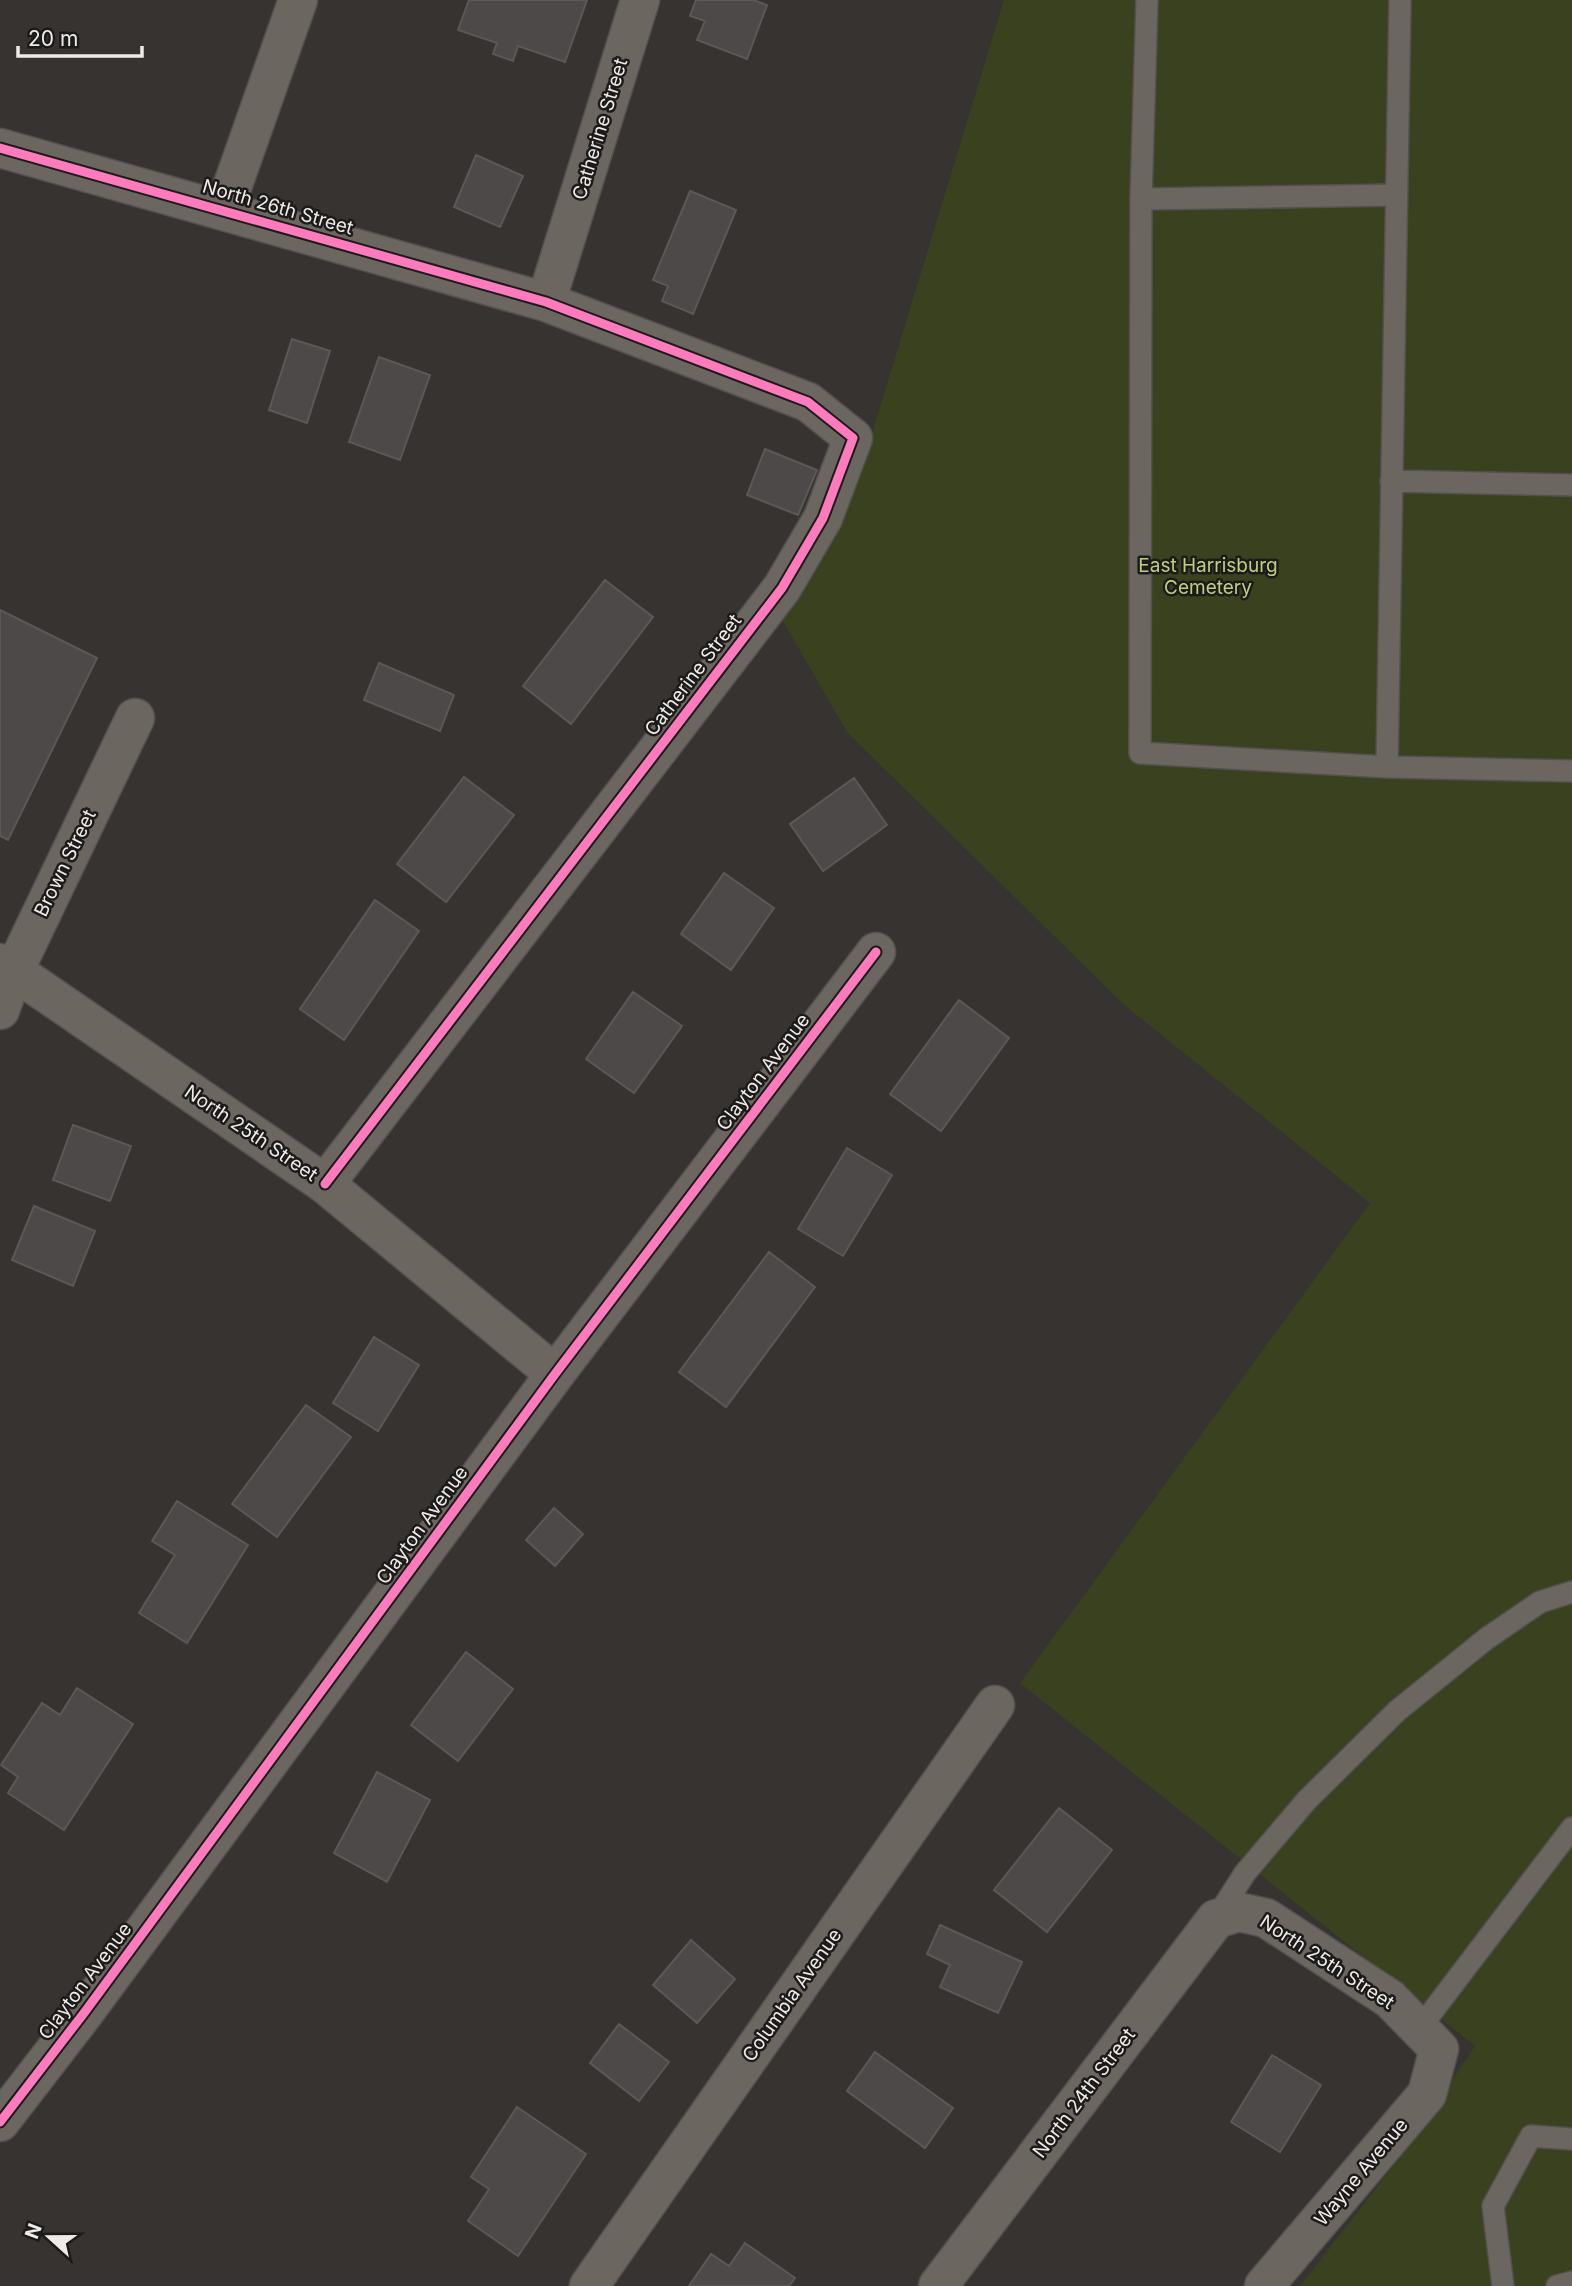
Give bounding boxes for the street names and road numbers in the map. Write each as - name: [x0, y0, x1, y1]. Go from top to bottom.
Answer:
- street label: Catherine Street: [568, 56, 632, 202]
- street label: North 26th Street: [200, 174, 356, 240]
- street label: Catherine Street: [640, 610, 746, 740]
- street label: Brown Street: [29, 806, 101, 920]
- street label: Clayton Avenue: [712, 1009, 814, 1135]
- street label: North 25th Street: [180, 1080, 322, 1186]
- street label: Clayton Avenue: [371, 1461, 473, 1589]
- street label: North 25th Street: [1256, 1910, 1398, 2014]
- street label: Clayton Avenue: [34, 1918, 136, 2044]
- street label: Columbia Avenue: [738, 1924, 846, 2066]
- street label: North 24th Street: [1028, 2024, 1140, 2162]
- street label: Wayne Avenue: [1309, 2114, 1413, 2230]

